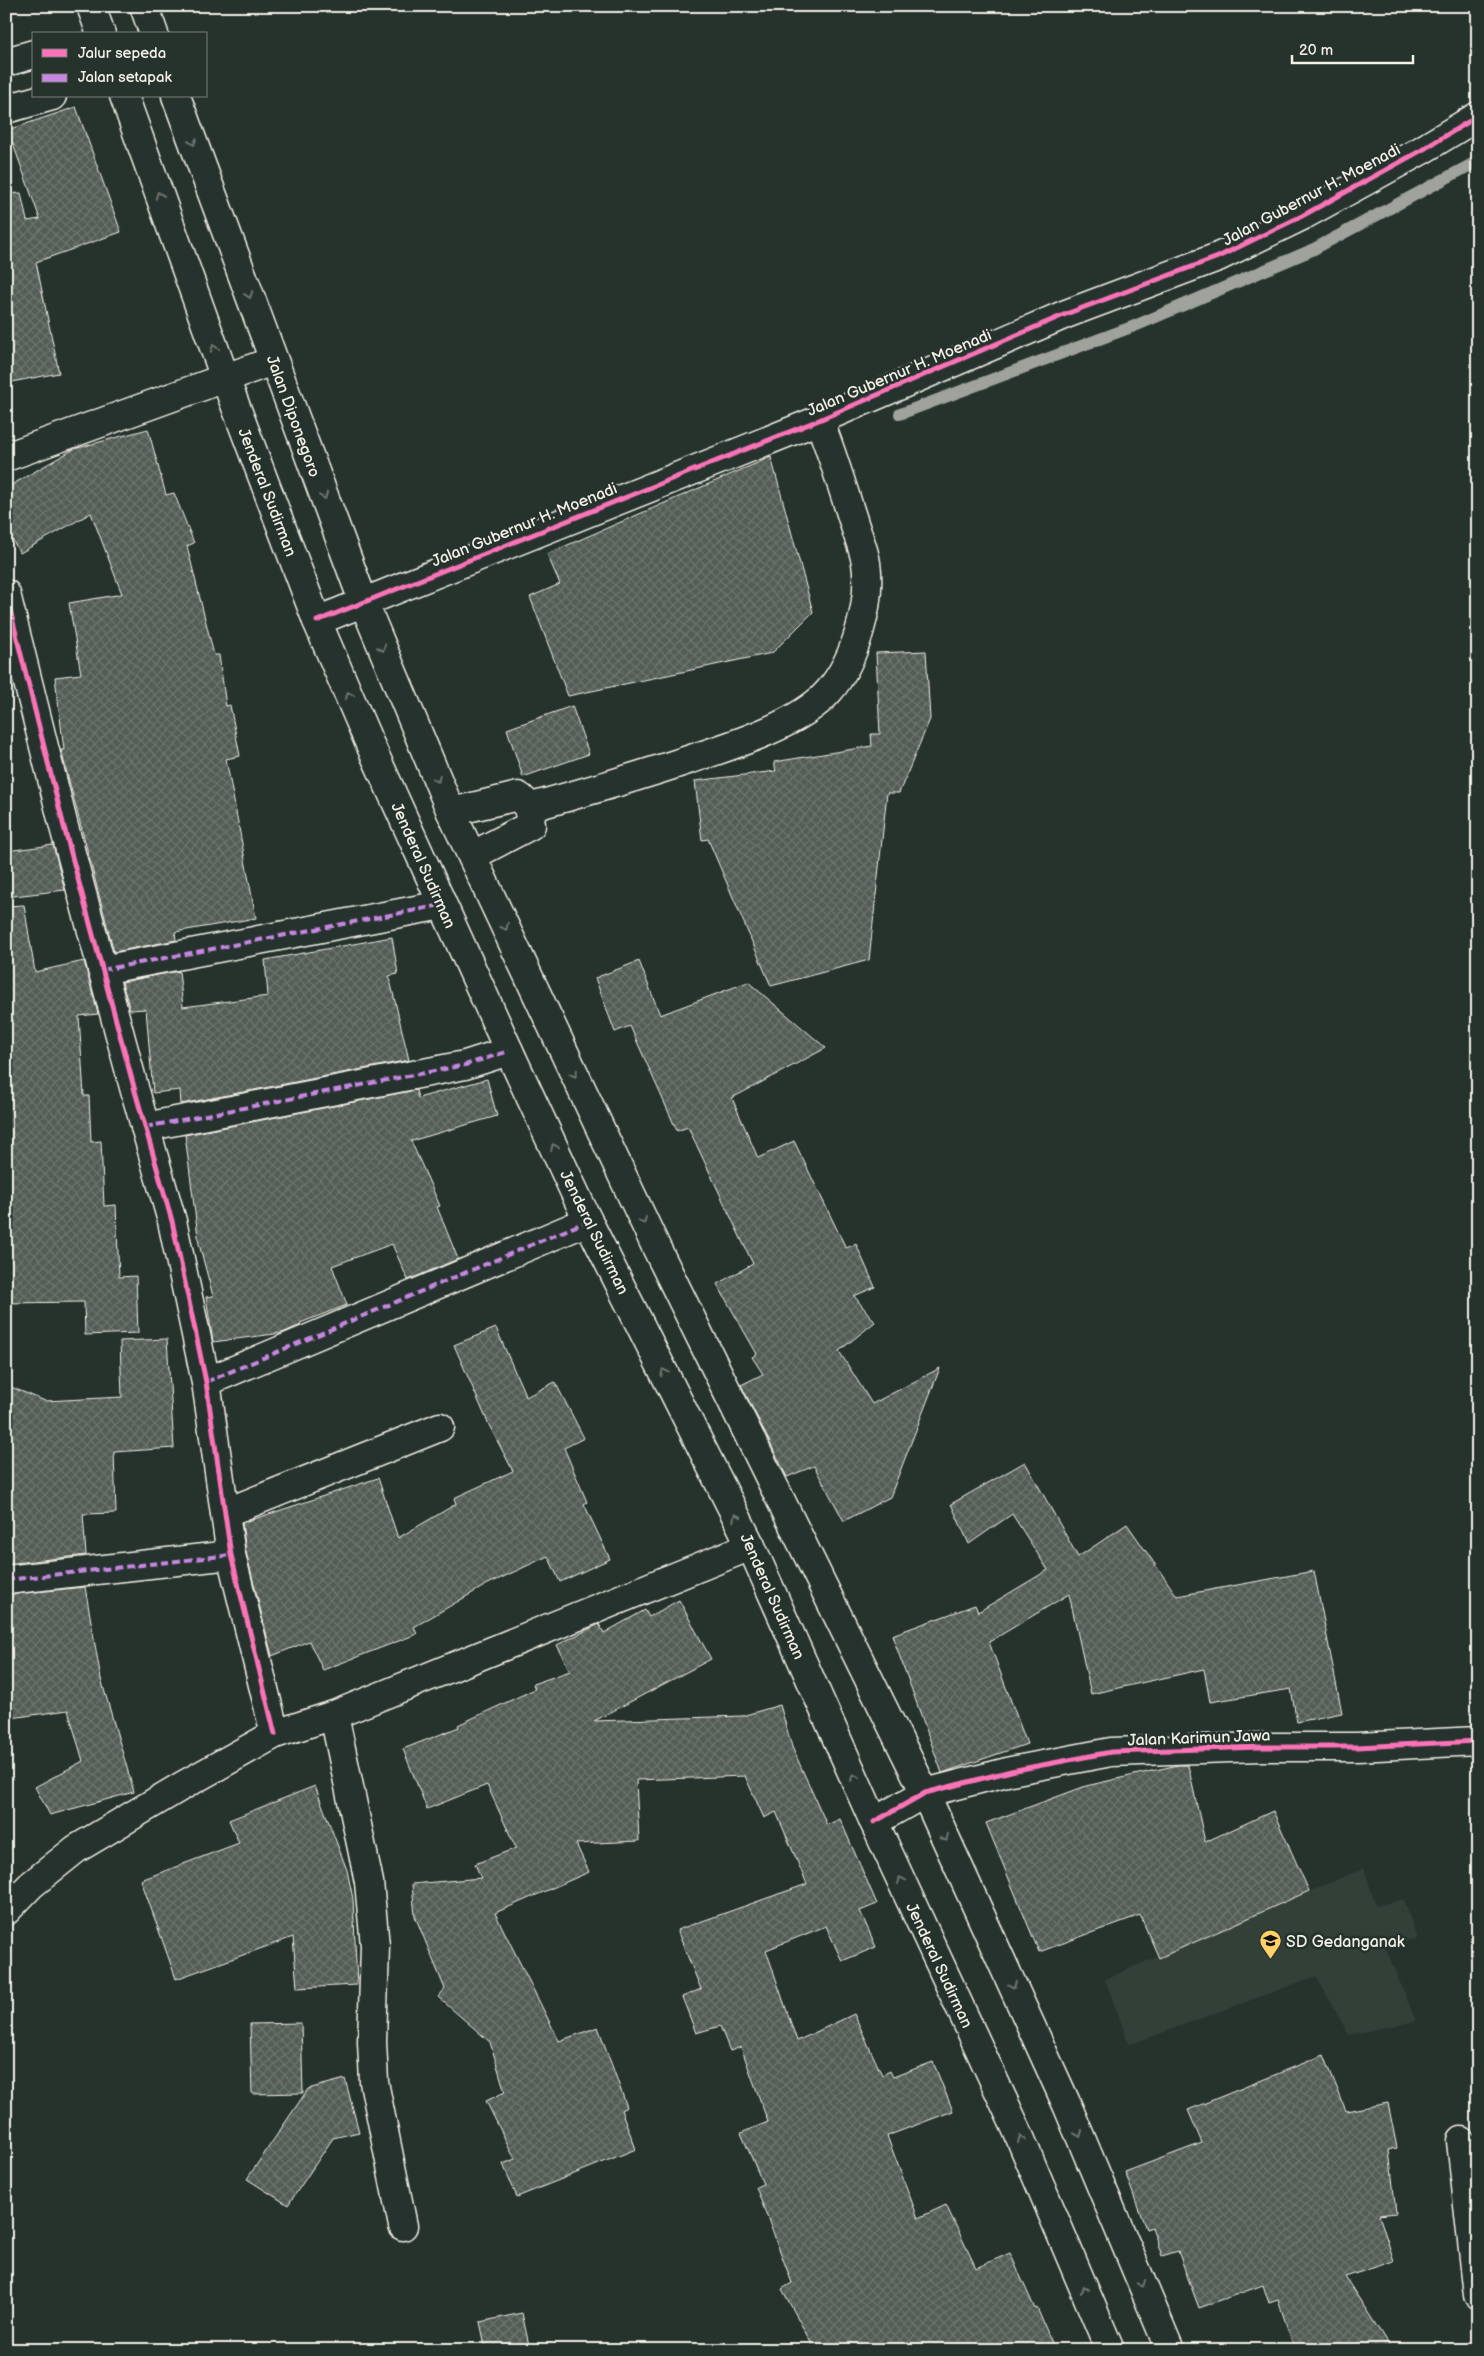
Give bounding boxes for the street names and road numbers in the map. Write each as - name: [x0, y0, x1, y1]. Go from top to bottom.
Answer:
- street label: Jalan Gubernur H. Moenadi: [1220, 140, 1404, 250]
- street label: Jalan Gubernur H. Moenadi: [804, 326, 995, 421]
- street label: Jalan Diponegoro: [262, 353, 323, 480]
- street label: Jenderal Sudirman: [233, 426, 300, 559]
- street label: Jalan Gubernur H. Moenadi: [429, 479, 620, 571]
- street label: Jenderal Sudirman: [386, 800, 459, 932]
- street label: Jenderal Sudirman: [555, 1167, 632, 1298]
- street label: Jenderal Sudirman: [735, 1531, 808, 1663]
- street label: Jalan Karimun Jawa: [1127, 1727, 1271, 1750]
- street label: Jenderal Sudirman: [901, 1900, 976, 2031]

